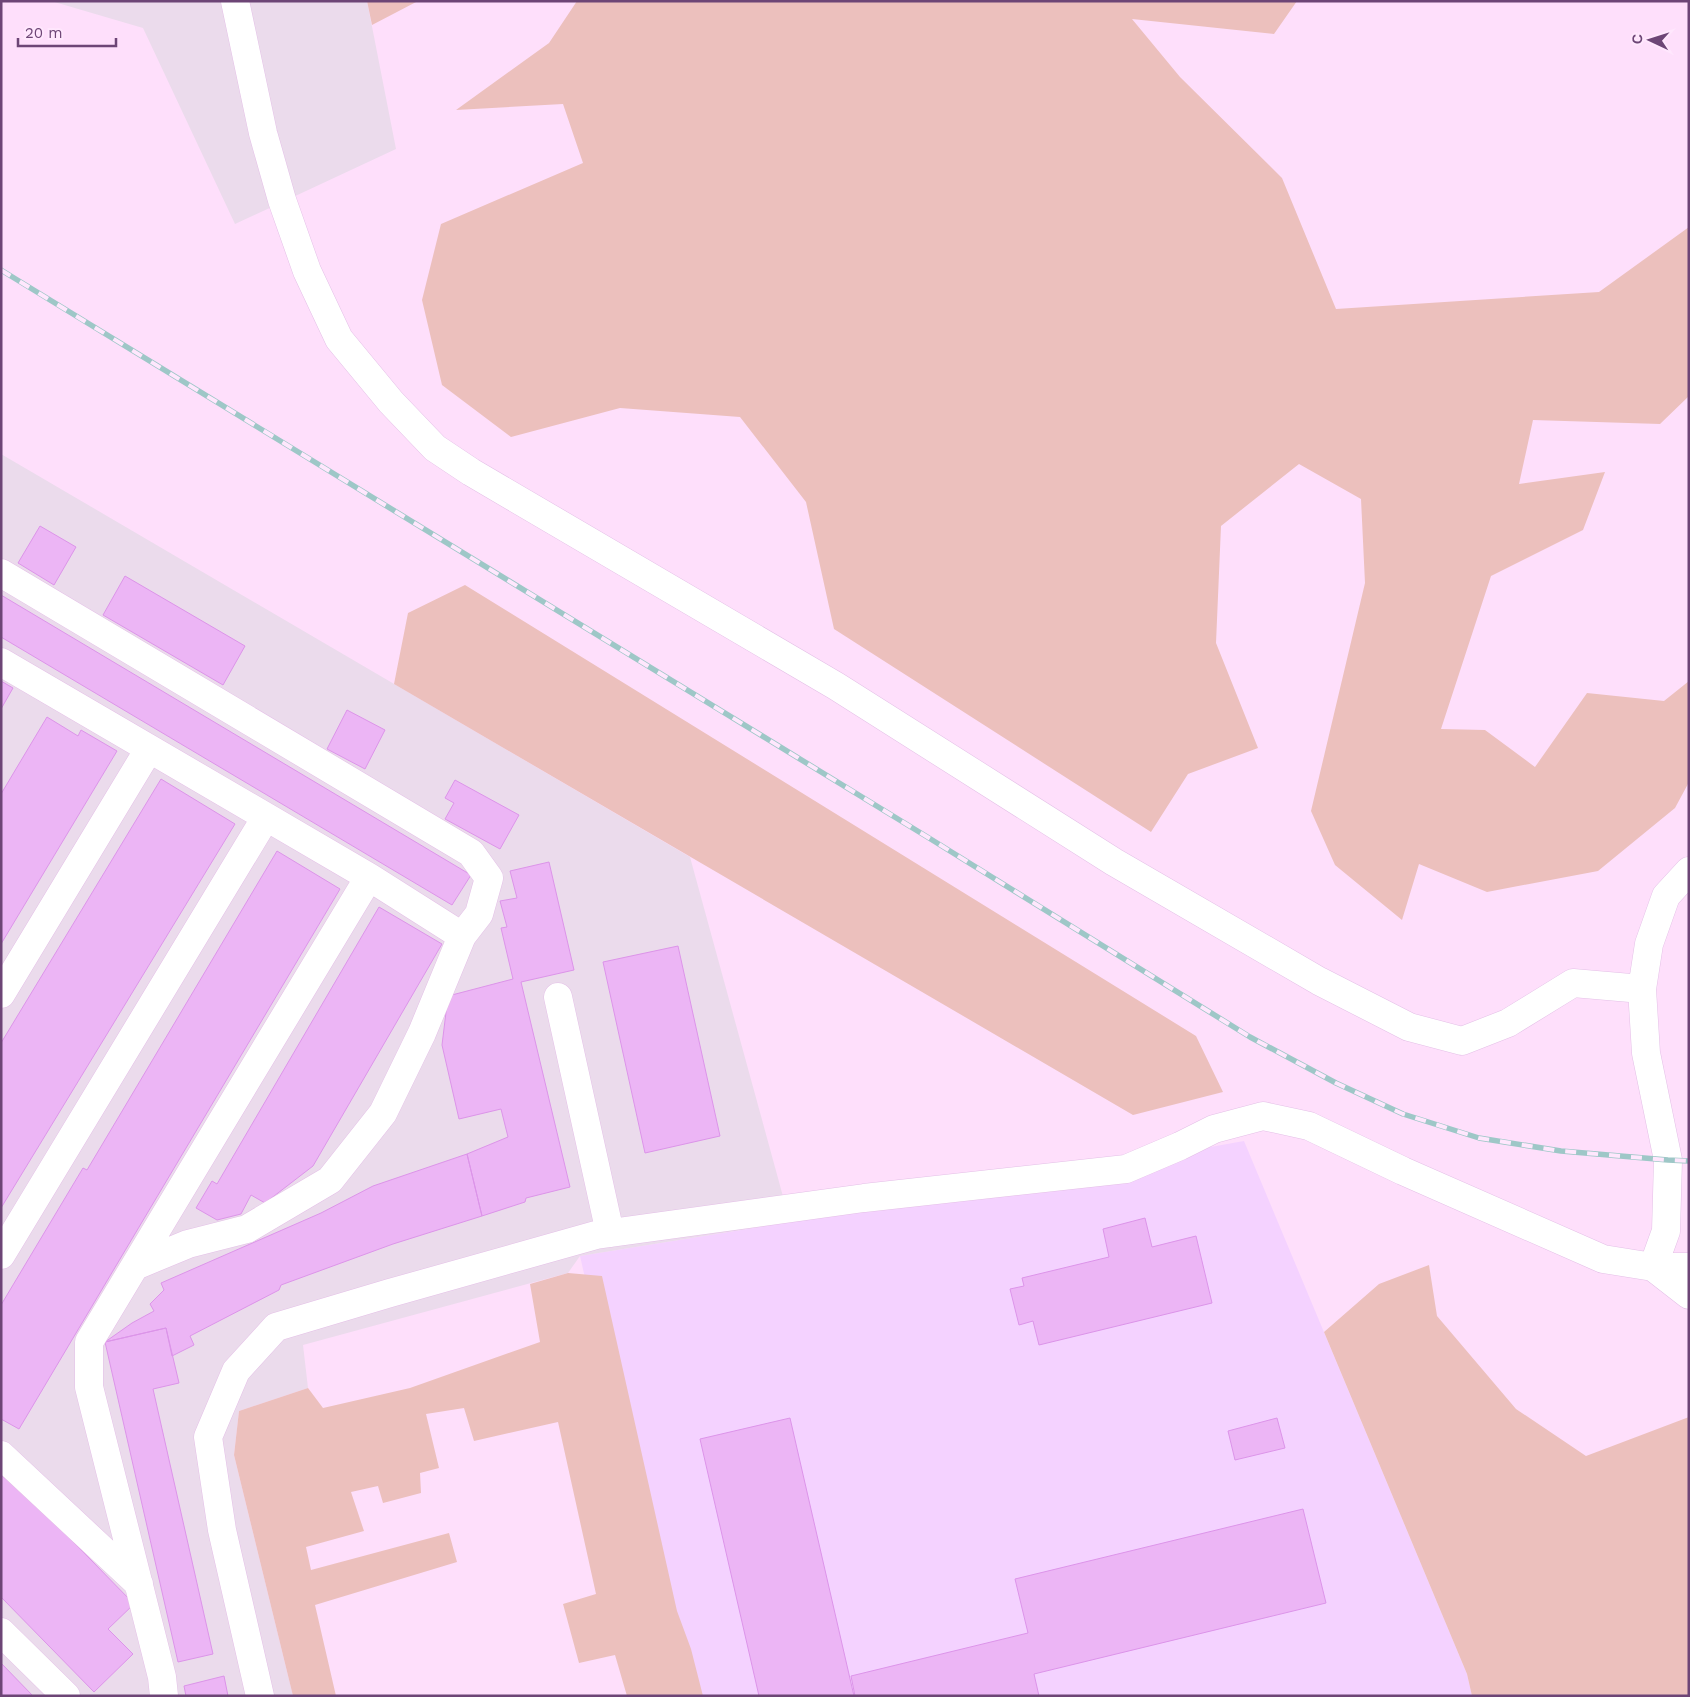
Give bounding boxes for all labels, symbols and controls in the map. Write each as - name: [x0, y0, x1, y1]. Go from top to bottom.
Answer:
- scale bar: [18, 15, 115, 47]
- north arrow: [1625, 15, 1675, 65]
- text: 20 m: [25, 24, 63, 42]
- text: С: [1629, 33, 1645, 45]

